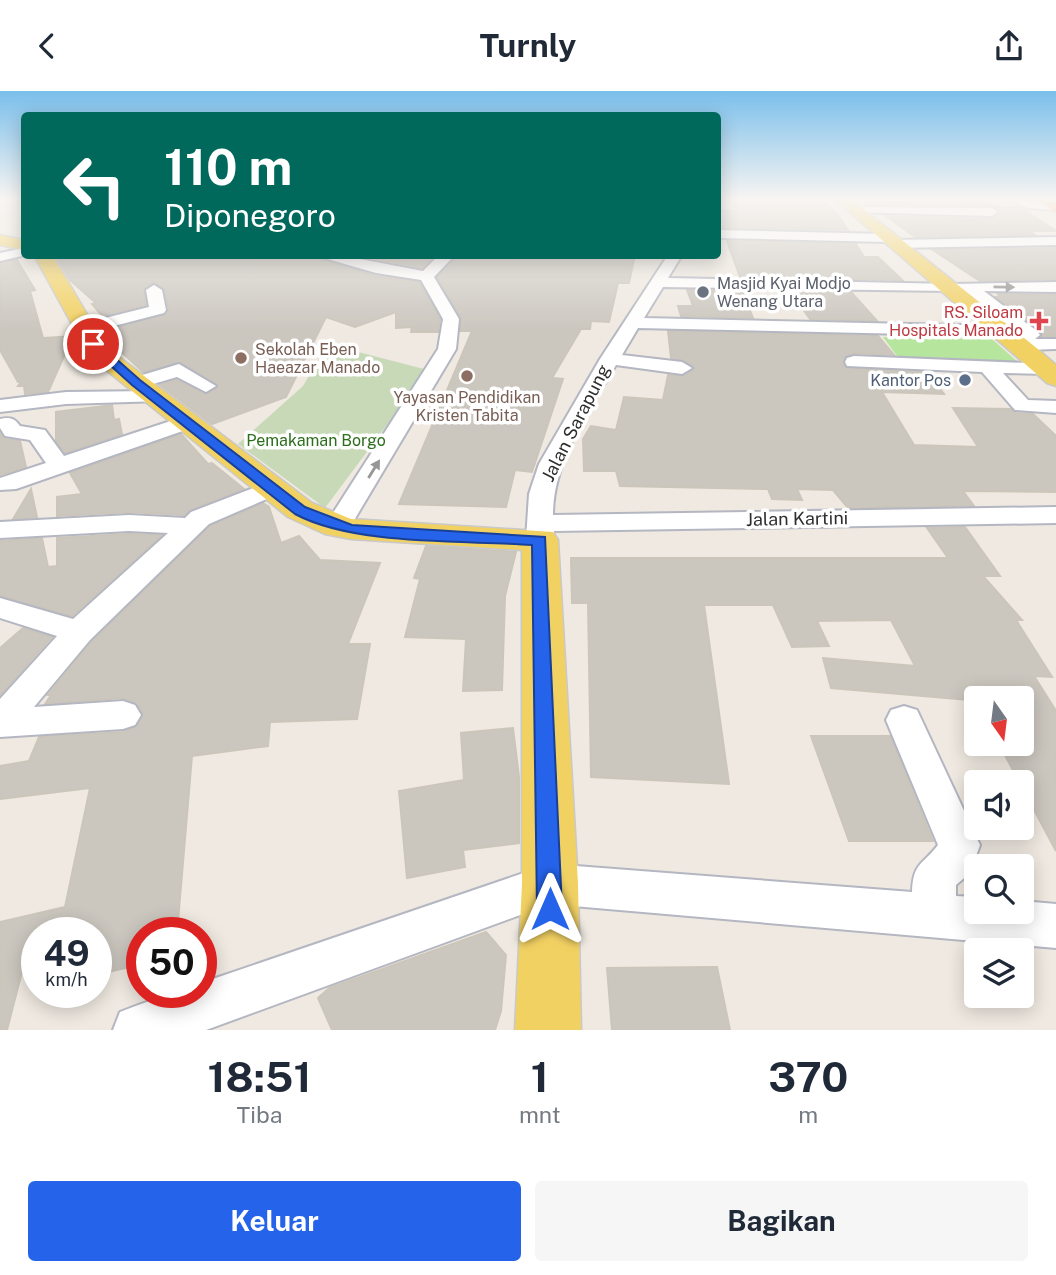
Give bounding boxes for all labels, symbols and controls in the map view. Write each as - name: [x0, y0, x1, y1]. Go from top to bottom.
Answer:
- icon: back: [28, 27, 66, 65]
- text: Turnly: [480, 27, 576, 64]
- icon: share: [990, 27, 1028, 65]
- text: 110 m: [164, 138, 292, 196]
- icon: left: [49, 140, 140, 231]
- text: Diponegoro: [164, 197, 336, 234]
- place label: Masjid Kyai Modjo Wenang Utara: [717, 274, 851, 311]
- one-way arrow: [993, 281, 1015, 293]
- marker: Masjid Kyai Modjo Wenang Utara: [695, 284, 711, 300]
- place label: RS. Siloam Hospitals Manado: [889, 303, 1023, 340]
- marker: RS. Siloam Hospitals Manado: [1029, 311, 1049, 331]
- pin: [63, 314, 123, 374]
- icon: arrive: [74, 325, 112, 363]
- place label: Sekolah Eben Haeazar Manado: [255, 340, 380, 377]
- marker: Sekolah Eben Haeazar Manado: [233, 350, 249, 366]
- street label: Jalan Sarapung: [537, 361, 614, 485]
- marker: Yayasan Pendidikan Kristen Tabita: [459, 368, 475, 384]
- place label: Kantor Pos: [870, 371, 951, 390]
- marker: Kantor Pos: [957, 372, 973, 388]
- place label: Yayasan Pendidikan Kristen Tabita: [393, 388, 541, 425]
- park label: Pemakaman Borgo: [246, 431, 386, 450]
- one-way arrow: [367, 460, 380, 479]
- street label: Jalan Kartini: [746, 507, 848, 530]
- north arrow: [964, 686, 1034, 756]
- map controls: [964, 686, 1034, 1008]
- button: sound: [964, 770, 1034, 840]
- button: search: [964, 854, 1034, 924]
- position arrow: [513, 872, 587, 946]
- speed limit sign: 50: [126, 917, 217, 1008]
- text: 49: [43, 933, 90, 974]
- button: layers: [964, 938, 1034, 1008]
- text: km/h: [45, 969, 88, 990]
- text: 18:51: [208, 1052, 311, 1101]
- text: 1: [531, 1052, 549, 1101]
- text: 370: [768, 1052, 848, 1101]
- text: Tiba: [237, 1101, 282, 1128]
- text: mnt: [519, 1101, 561, 1128]
- text: m: [798, 1101, 818, 1128]
- button: Keluar: [28, 1181, 521, 1261]
- button: Bagikan: [535, 1181, 1028, 1261]

